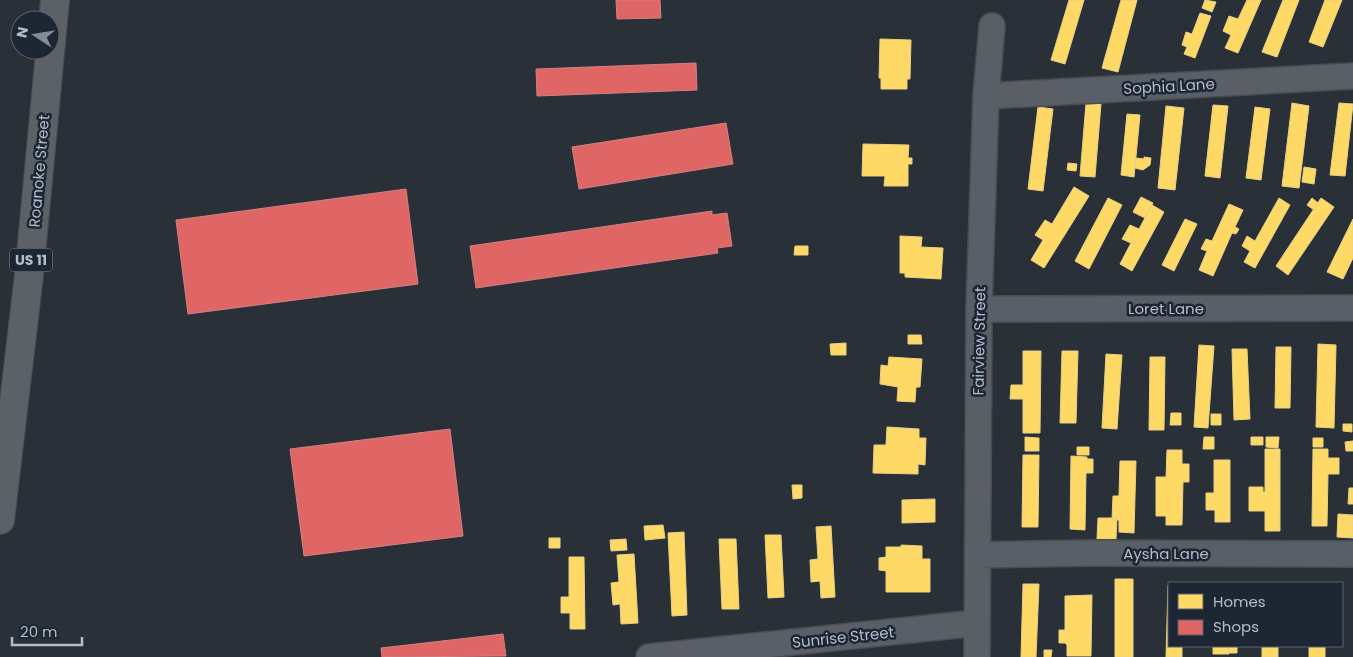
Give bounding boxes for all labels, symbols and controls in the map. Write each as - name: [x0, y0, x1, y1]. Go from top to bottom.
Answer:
- north arrow: [10, 10, 60, 60]
- text: N: [11, 25, 33, 40]
- street label: Sophia Lane: [1123, 73, 1215, 99]
- street label: Roanoke Street: [24, 114, 54, 228]
- road number: US 11: [10, 248, 52, 272]
- street label: Fairview Street: [968, 287, 990, 395]
- street label: Loret Lane: [1128, 298, 1204, 319]
- street label: Aysha Lane: [1123, 543, 1209, 564]
- legend: [1168, 582, 1343, 647]
- text: Homes: [1213, 591, 1266, 612]
- scale bar: [12, 614, 82, 646]
- text: Shops: [1213, 616, 1259, 637]
- text: 20 m: [20, 621, 58, 642]
- street label: Sunrise Street: [791, 621, 895, 653]

